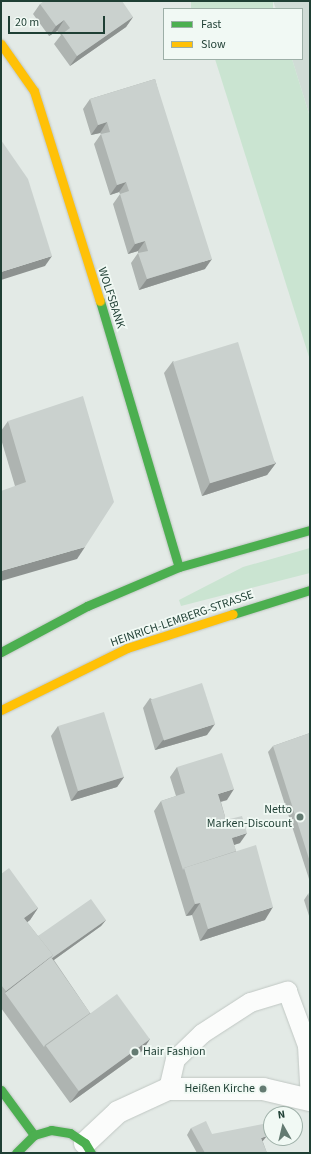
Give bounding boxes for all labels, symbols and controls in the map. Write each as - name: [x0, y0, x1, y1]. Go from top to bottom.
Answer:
- scale bar: [10, 8, 107, 34]
- legend: [163, 8, 303, 60]
- text: 20 m: [15, 14, 39, 31]
- text: Fast: [201, 16, 221, 33]
- text: Slow: [201, 36, 226, 53]
- street label: WOLFSBANK: [94, 266, 128, 330]
- street label: HEINRICH-LEMBERG-STRASSE: [109, 588, 255, 650]
- place label: Netto Marken-Discount: [207, 803, 292, 831]
- marker: Netto Marken-Discount: [295, 812, 305, 822]
- place label: Hair Fashion: [143, 1045, 206, 1059]
- marker: Hair Fashion: [130, 1047, 140, 1057]
- place label: Heißen Kirche: [185, 1082, 255, 1096]
- marker: Heißen Kirche: [258, 1084, 268, 1094]
- north arrow: [263, 1106, 303, 1146]
- text: N: [277, 1107, 286, 1123]

